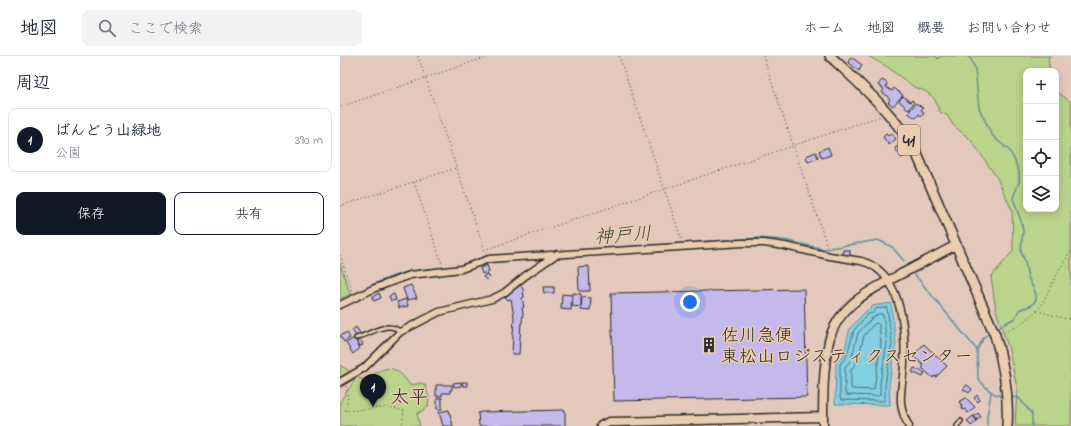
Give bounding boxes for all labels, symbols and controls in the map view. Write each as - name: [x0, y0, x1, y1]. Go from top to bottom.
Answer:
- search box: [82, 10, 362, 46]
- text: 地図: [20, 16, 58, 43]
- icon: search: [96, 17, 118, 39]
- text: ここで検索: [128, 18, 203, 40]
- text: ホーム: [804, 18, 845, 39]
- text: 地図: [867, 18, 895, 39]
- text: 概要: [917, 18, 945, 39]
- text: お問い合わせ: [967, 18, 1051, 39]
- map controls: [1023, 68, 1059, 212]
- button: +: [1023, 68, 1059, 104]
- text: 周辺: [16, 71, 50, 96]
- button: −: [1023, 104, 1059, 140]
- text: ばんどう山緑地: [55, 120, 161, 142]
- road number: 41: [898, 125, 920, 155]
- text: 1: [28, 131, 32, 150]
- text: 390 m: [295, 131, 323, 150]
- button: locate: [1023, 140, 1059, 176]
- text: 公園: [55, 144, 81, 163]
- button: layers: [1023, 176, 1059, 212]
- button: 保存: [16, 192, 166, 235]
- button: 共有: [174, 192, 324, 235]
- water label: 神戸川: [594, 221, 653, 252]
- your location: [680, 292, 700, 312]
- place label: 佐川急便 東松山ロジスティクスセンター: [721, 324, 972, 371]
- building icon: 佐川急便 東松山ロジスティクスセンター: [700, 336, 718, 354]
- pin: 1: [360, 374, 386, 407]
- district label: 太平: [390, 385, 428, 412]

